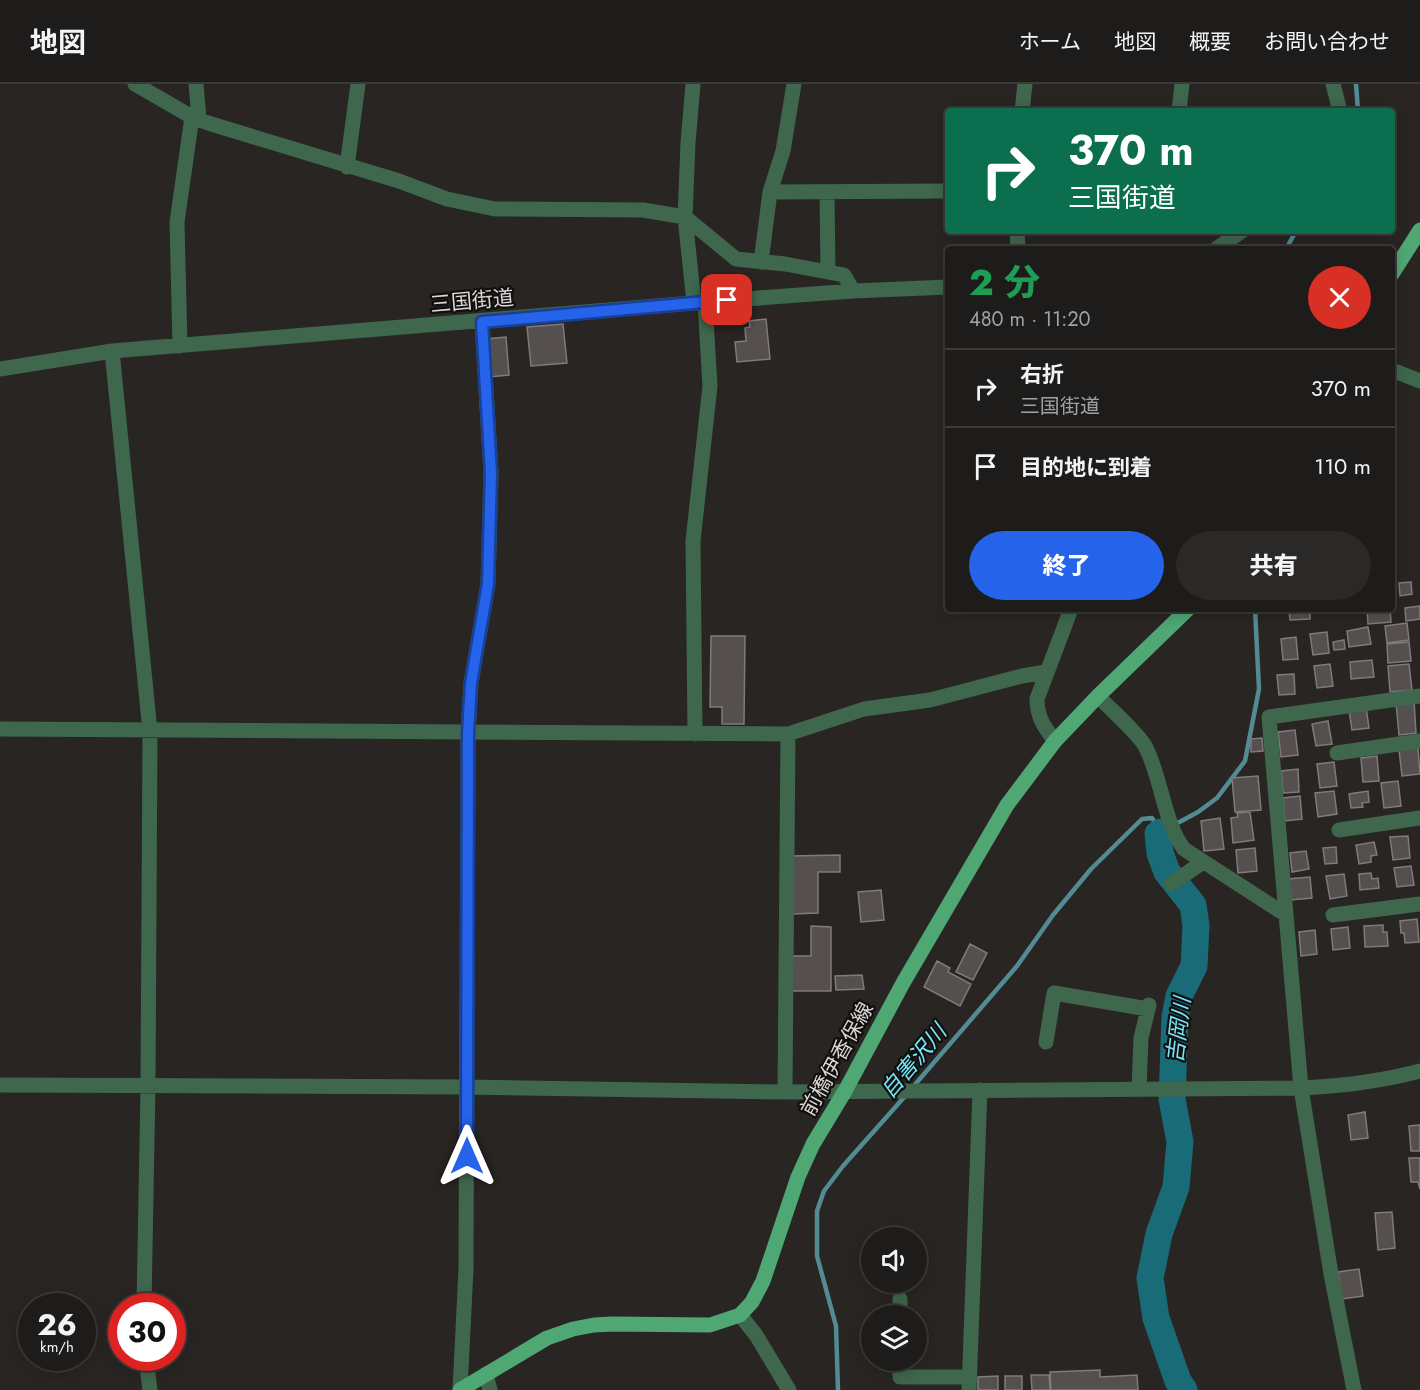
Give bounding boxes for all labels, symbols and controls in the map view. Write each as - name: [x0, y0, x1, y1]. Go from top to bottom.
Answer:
- text: 地図: [30, 22, 86, 63]
- text: ホーム: [1019, 27, 1081, 57]
- text: 地図: [1114, 27, 1156, 57]
- text: 概要: [1189, 27, 1231, 57]
- text: お問い合わせ: [1264, 27, 1390, 57]
- text: 370 m: [1068, 120, 1194, 181]
- icon: right: [969, 132, 1047, 210]
- text: 三国街道: [1068, 178, 1176, 217]
- text: 2 分: [969, 256, 1040, 308]
- button: close: [1308, 266, 1371, 329]
- pin: [701, 274, 752, 325]
- street label: 三国街道: [429, 282, 515, 320]
- icon: arrive: [710, 283, 743, 316]
- text: 480 m · 11:20: [969, 305, 1091, 334]
- text: 右折: [1020, 358, 1064, 390]
- icon: right: [969, 372, 1002, 405]
- text: 370 m: [1311, 372, 1371, 404]
- text: 三国街道: [1020, 392, 1100, 421]
- icon: arrive: [969, 450, 1002, 483]
- text: 110 m: [1314, 450, 1371, 482]
- text: 目的地に到着: [1020, 451, 1152, 483]
- button: 終了: [969, 531, 1164, 600]
- button: 共有: [1176, 531, 1371, 600]
- water label: 吉岡川: [1158, 993, 1198, 1065]
- street label: 前橋伊香保線: [793, 997, 881, 1121]
- water label: 自害沢川: [872, 1015, 955, 1105]
- position arrow: [435, 1124, 499, 1188]
- map controls: [861, 1227, 927, 1371]
- button: sound: [861, 1227, 927, 1293]
- speed limit sign: 30: [108, 1293, 186, 1371]
- text: 26: [37, 1303, 77, 1346]
- button: layers: [861, 1305, 927, 1371]
- text: km/h: [40, 1336, 74, 1358]

